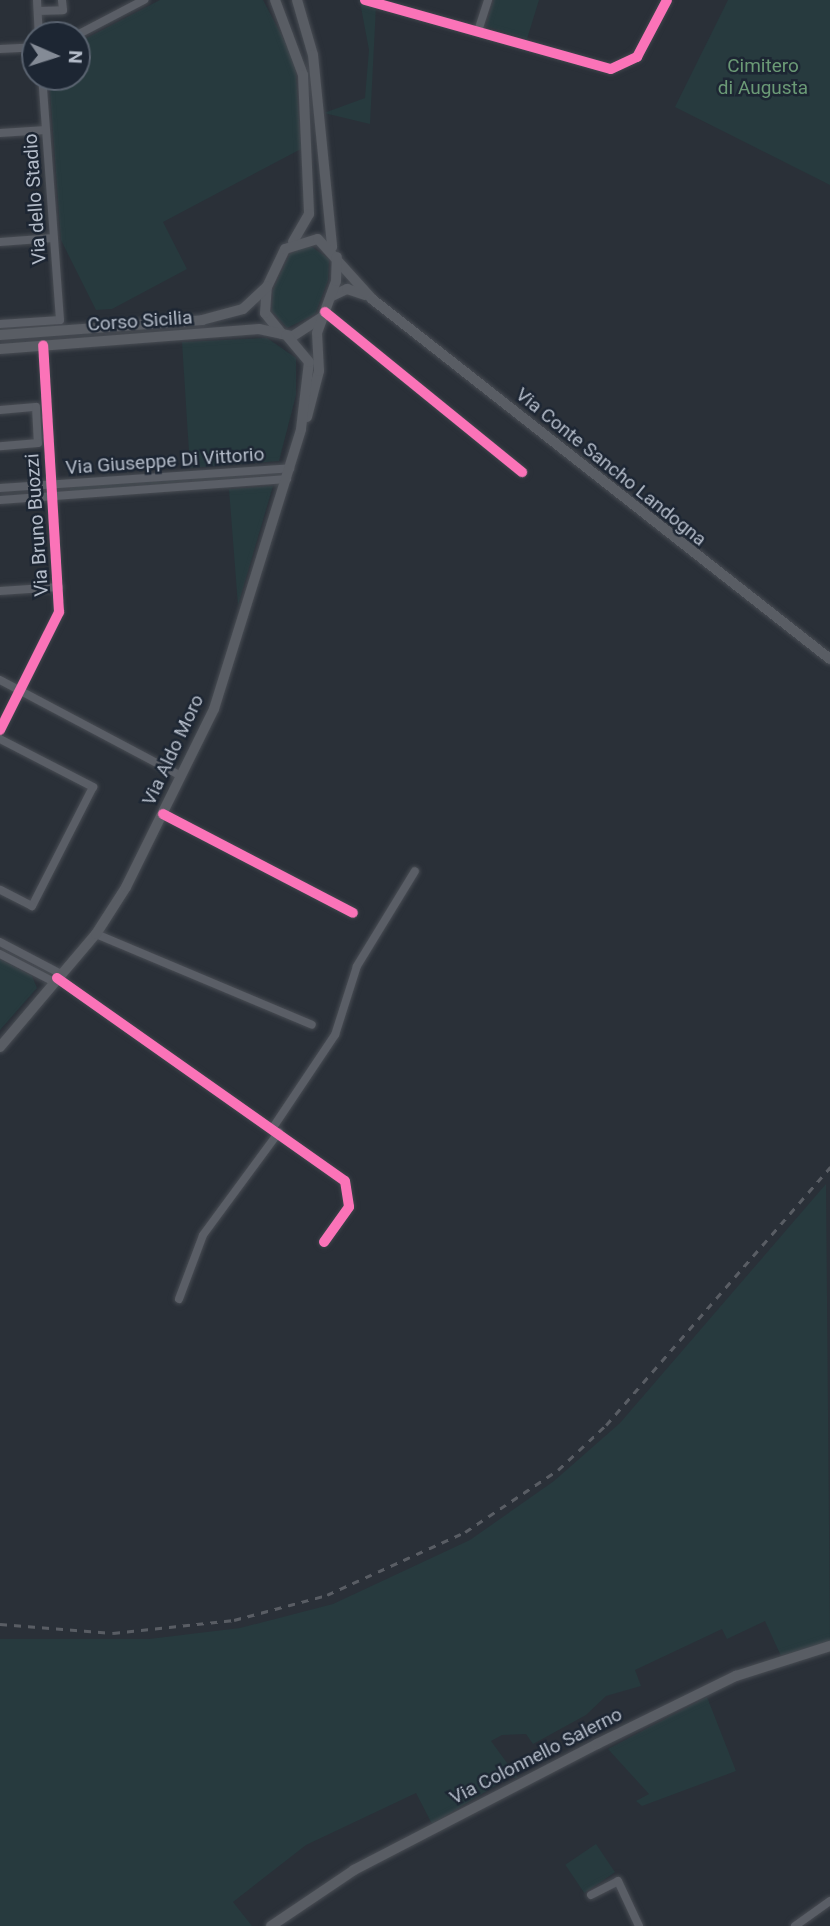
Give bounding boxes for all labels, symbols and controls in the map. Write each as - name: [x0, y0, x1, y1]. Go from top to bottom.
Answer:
- north arrow: [21, 21, 91, 91]
- text: N: [64, 50, 87, 64]
- park label: Cimitero di Augusta: [718, 55, 808, 99]
- street label: Via dello Stadio: [19, 133, 51, 265]
- street label: Corso Sicilia: [87, 306, 193, 336]
- street label: Via Conte Sancho Landogna: [511, 383, 711, 551]
- street label: Via Giuseppe Di Vittorio: [65, 443, 265, 479]
- street label: Via Bruno Buozzi: [21, 453, 53, 597]
- street label: Via Aldo Moro: [137, 691, 209, 809]
- street label: Via Colonnello Salerno: [446, 1703, 626, 1809]

